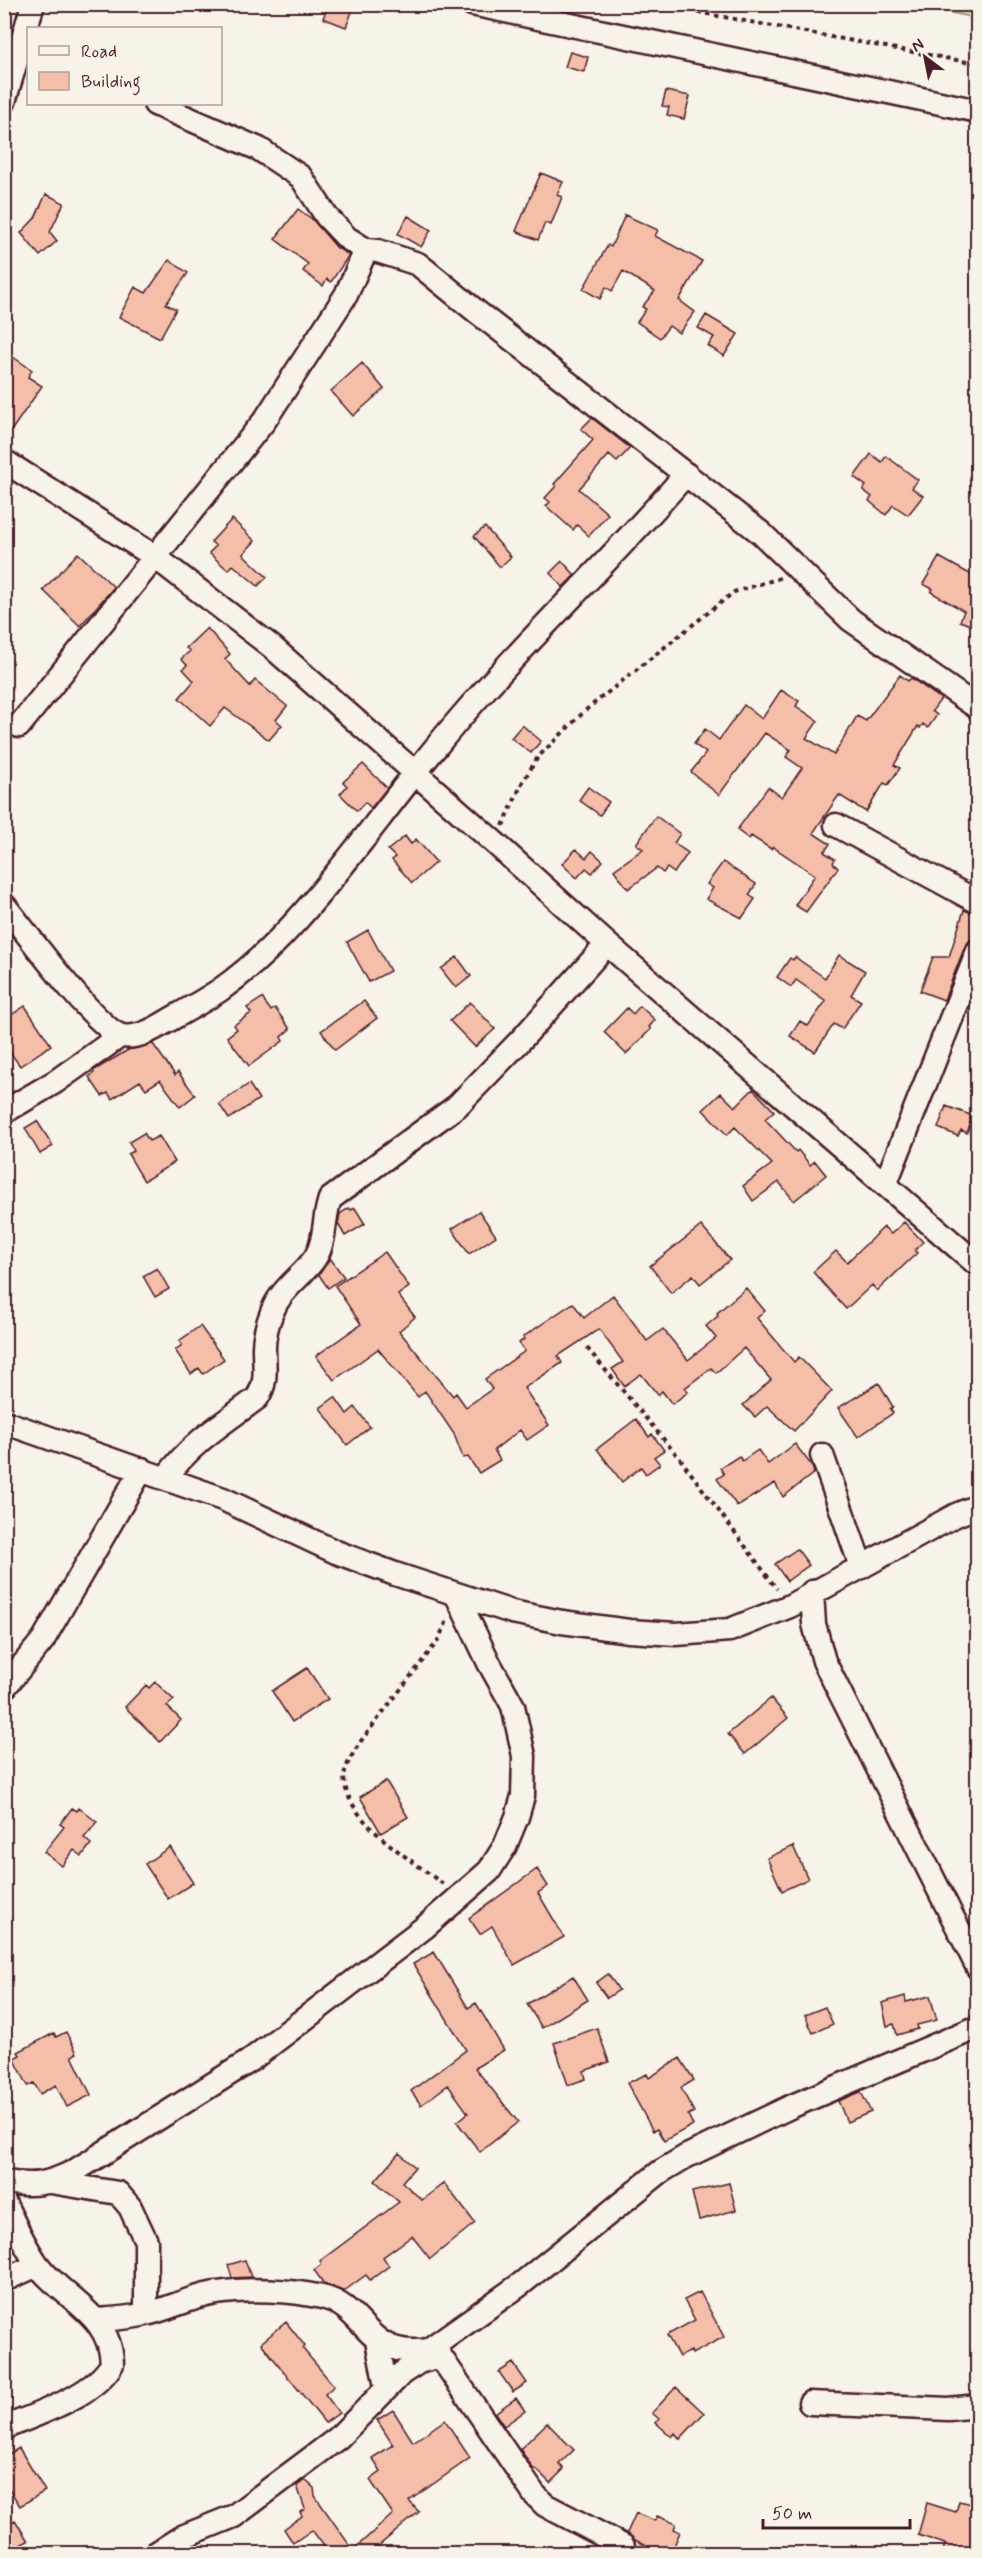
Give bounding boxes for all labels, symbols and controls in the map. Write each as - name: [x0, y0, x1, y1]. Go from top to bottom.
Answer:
- legend: [27, 27, 222, 105]
- north arrow: [895, 27, 955, 87]
- text: N: [908, 34, 928, 57]
- text: Road: [81, 40, 117, 64]
- text: Building: [81, 70, 141, 96]
- scale bar: [763, 2492, 910, 2530]
- text: 50 m: [772, 2502, 812, 2526]

